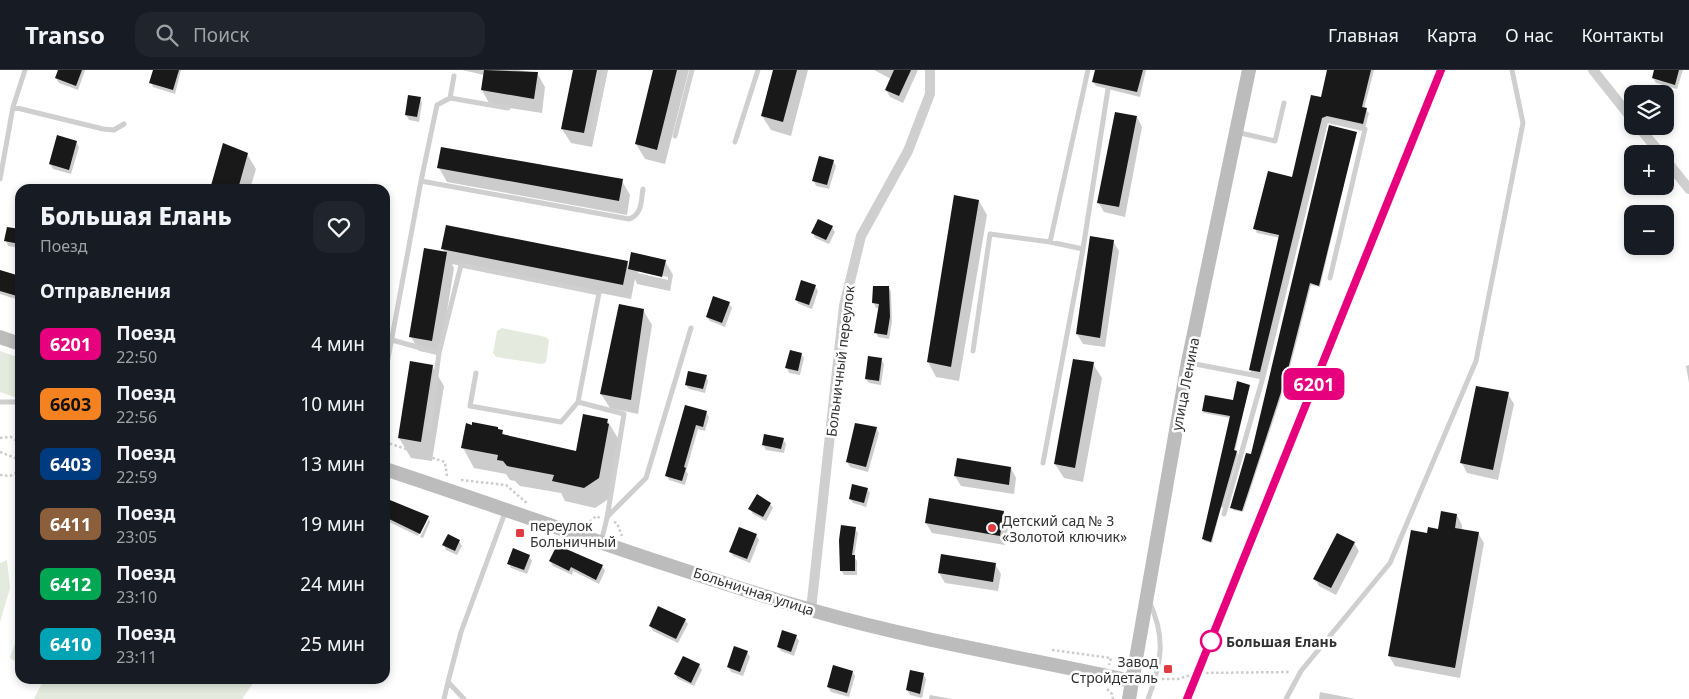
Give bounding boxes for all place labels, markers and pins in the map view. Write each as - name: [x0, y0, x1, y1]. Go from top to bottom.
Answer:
- place label: Детский сад № 3 «Золотой ключик»: [1002, 511, 1127, 546]
- place label: переулок Больничный: [530, 516, 616, 551]
- marker: Детский сад № 3 «Золотой ключик»: [986, 522, 998, 534]
- marker: переулок Больничный: [514, 527, 526, 539]
- marker: Большая Елань: [1200, 630, 1222, 652]
- place label: Большая Елань: [1226, 632, 1337, 651]
- place label: Завод Стройдеталь: [1071, 652, 1158, 687]
- marker: Завод Стройдеталь: [1162, 663, 1174, 675]

